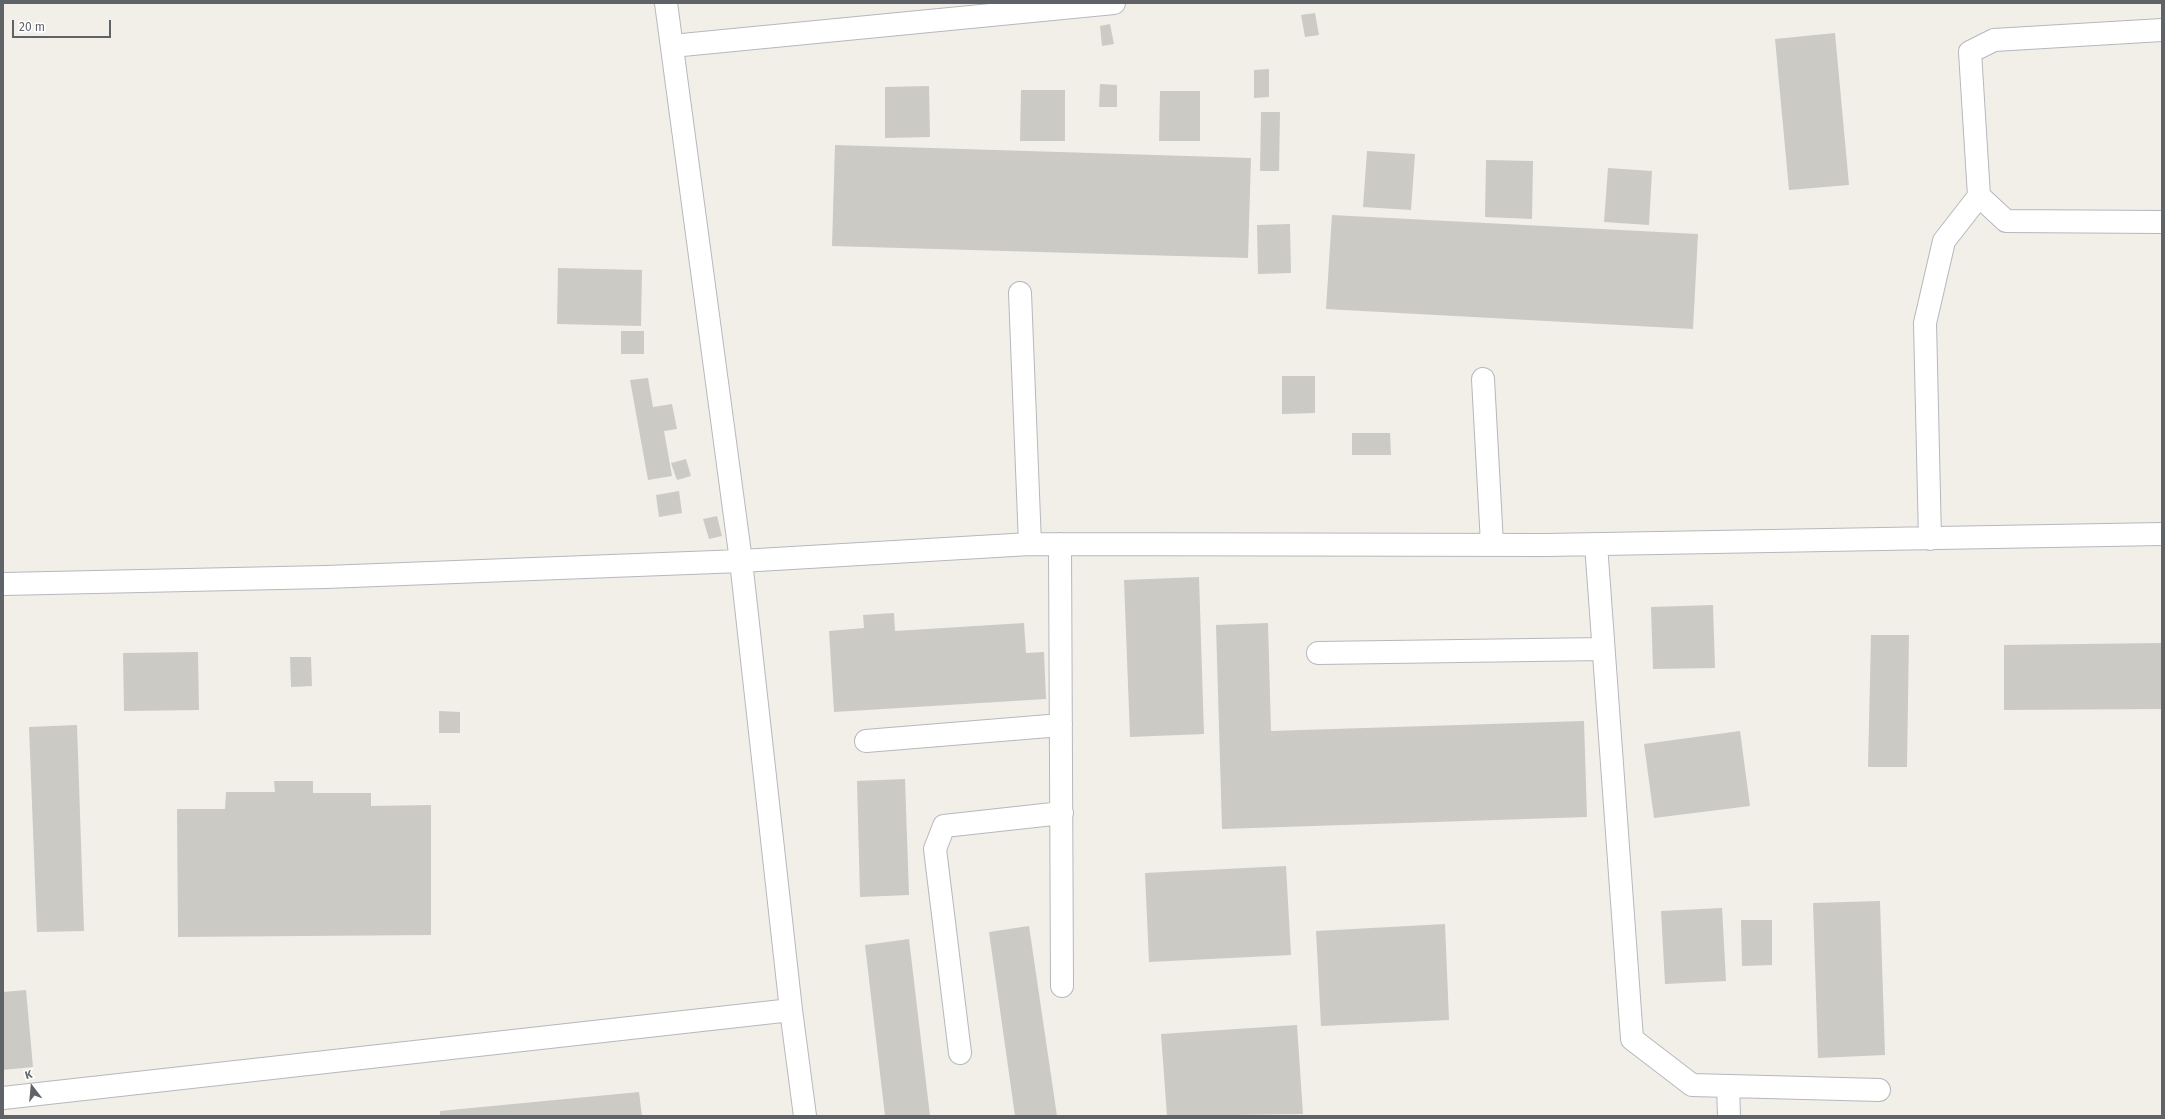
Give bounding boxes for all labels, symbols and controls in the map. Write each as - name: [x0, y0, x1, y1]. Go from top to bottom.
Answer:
- scale bar: [14, 12, 113, 38]
- text: 20 m: [19, 20, 45, 34]
- north arrow: [12, 1067, 52, 1107]
- text: K: [23, 1068, 34, 1082]

